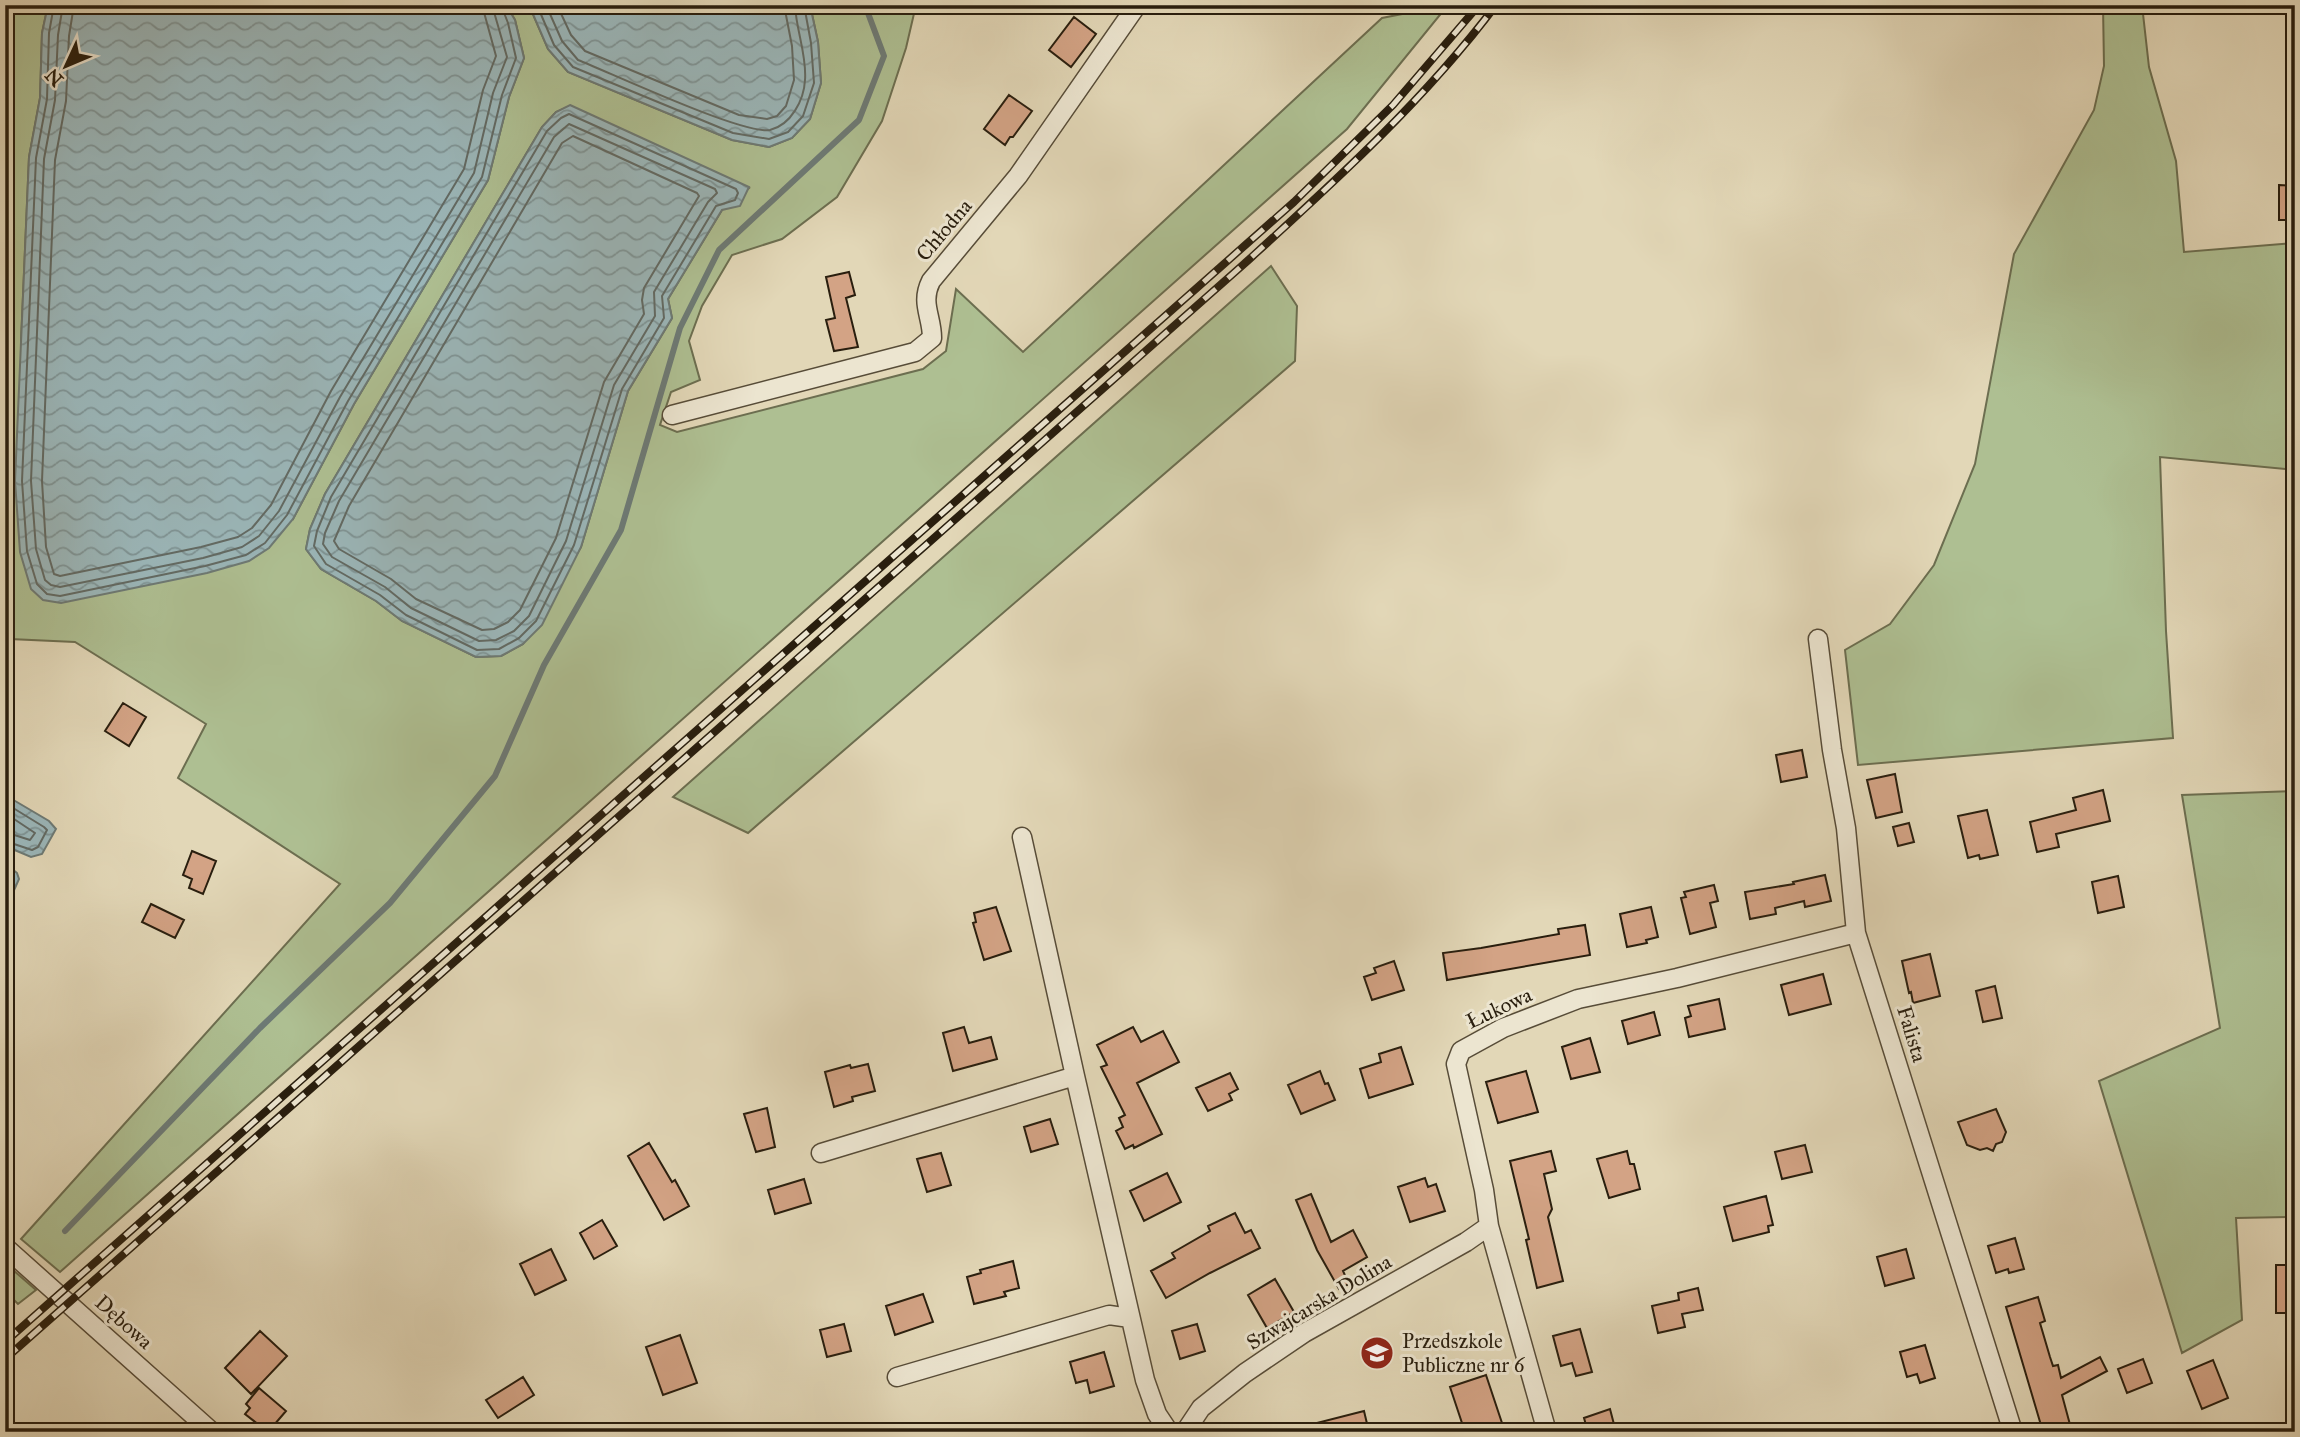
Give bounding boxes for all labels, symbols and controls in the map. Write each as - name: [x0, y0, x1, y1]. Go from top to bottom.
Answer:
- north arrow: [32, 32, 102, 102]
- text: N: [40, 64, 68, 91]
- street label: Chłodna: [911, 194, 978, 266]
- street label: Łukowa: [1462, 981, 1536, 1034]
- street label: Falista: [1891, 1003, 1933, 1065]
- street label: Szwajcarska Dolina: [1242, 1248, 1396, 1356]
- street label: Dębowa: [90, 1289, 158, 1355]
- place label: Przedszkole Publiczne nr 6: [1402, 1328, 1526, 1378]
- school or university icon: Przedszkole Publiczne nr 6: [1358, 1334, 1396, 1372]

